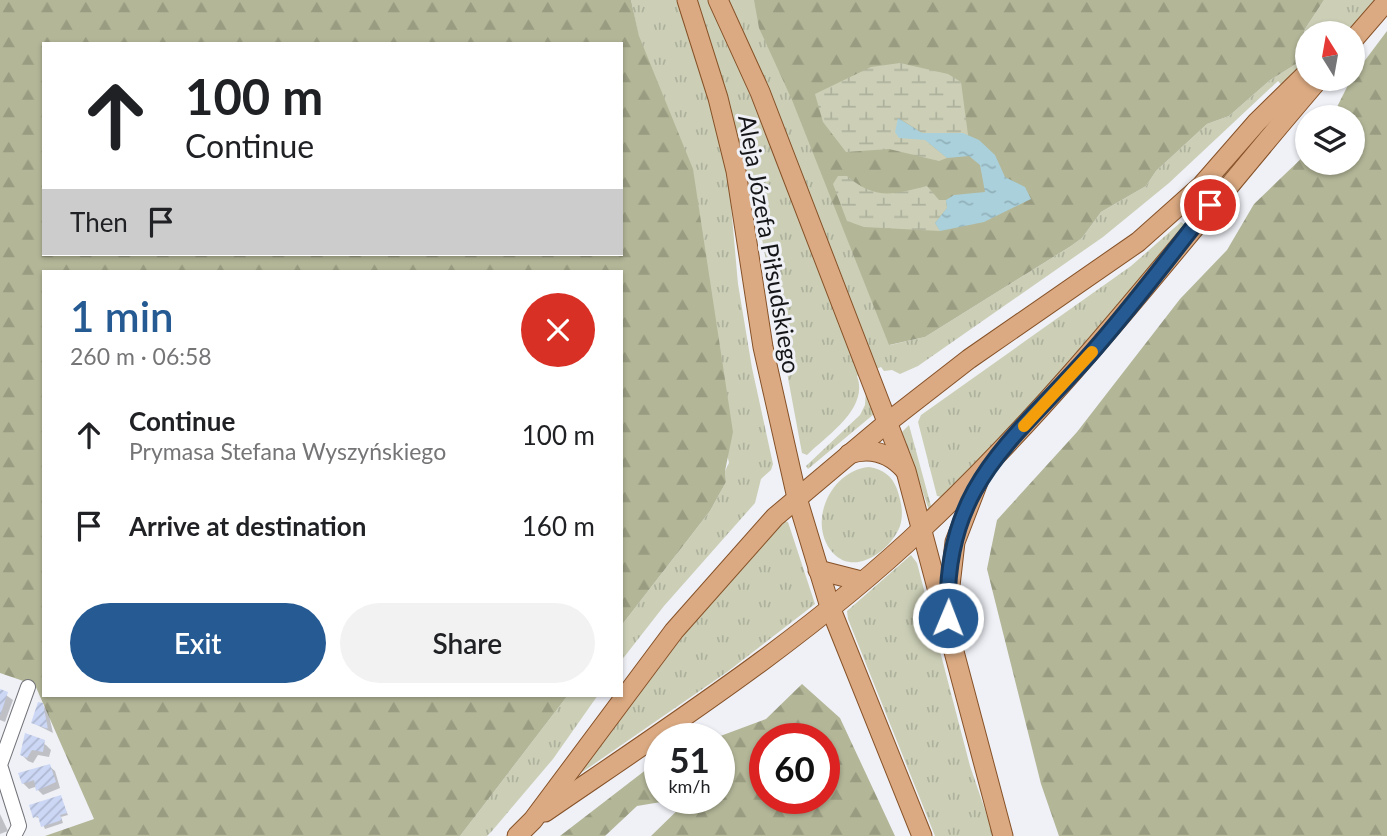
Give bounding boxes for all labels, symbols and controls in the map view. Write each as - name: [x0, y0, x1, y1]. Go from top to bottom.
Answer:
- north arrow: [1295, 21, 1365, 91]
- map controls: [1295, 21, 1365, 175]
- text: 100 m: [185, 67, 323, 125]
- icon: ahead: [70, 70, 161, 161]
- button: layers: [1295, 105, 1365, 175]
- street label: Aleja Józefa Piłsudskiego: [733, 112, 807, 376]
- text: Continue: [185, 126, 314, 165]
- pin: [1180, 175, 1240, 235]
- icon: arrive: [1191, 186, 1229, 224]
- icon: arrive: [142, 203, 180, 241]
- text: Then: [70, 206, 128, 238]
- text: 1 min: [70, 291, 174, 341]
- button: close: [521, 293, 595, 367]
- text: 260 m · 06:58: [70, 342, 212, 370]
- text: Continue: [129, 405, 235, 437]
- icon: ahead: [70, 416, 108, 454]
- text: 100 m: [522, 419, 595, 451]
- text: Prymasa Stefana Wyszyńskiego: [129, 437, 446, 465]
- icon: arrive: [70, 507, 108, 545]
- text: Arrive at destination: [129, 510, 366, 542]
- text: 160 m: [522, 510, 595, 542]
- position arrow: [911, 581, 985, 655]
- button: Exit: [70, 603, 326, 683]
- button: Share: [340, 603, 595, 683]
- speed limit sign: 60: [749, 723, 840, 814]
- text: 51: [669, 738, 710, 780]
- text: km/h: [668, 775, 711, 797]

